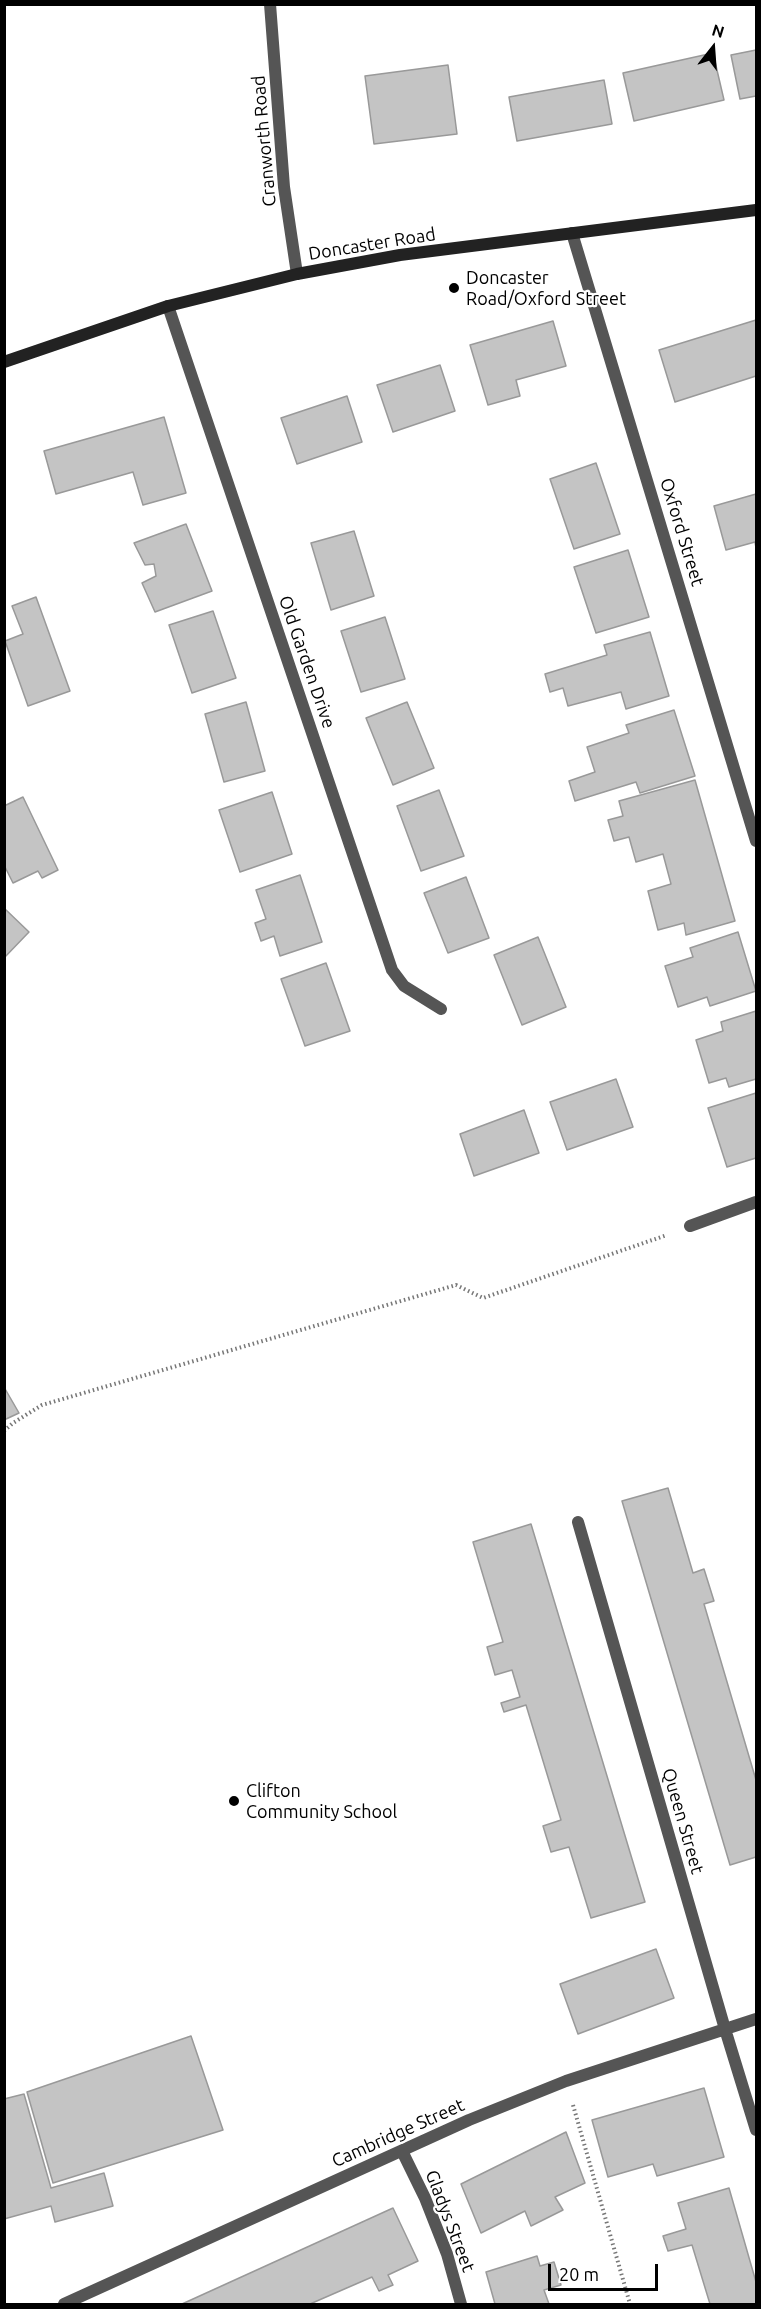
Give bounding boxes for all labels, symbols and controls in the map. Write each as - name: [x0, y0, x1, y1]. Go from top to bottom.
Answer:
- north arrow: [683, 18, 743, 78]
- text: N: [710, 20, 727, 41]
- street label: Cranworth Road: [248, 75, 280, 207]
- street label: Doncaster Road: [307, 223, 437, 265]
- place label: Doncaster Road/Oxford Street: [466, 267, 626, 310]
- marker: Doncaster Road/Oxford Street: [447, 281, 461, 295]
- street label: Oxford Street: [655, 475, 709, 589]
- street label: Old Garden Drive: [274, 593, 340, 731]
- street label: Queen Street: [658, 1766, 708, 1876]
- place label: Clifton Community School: [246, 1780, 397, 1822]
- marker: Clifton Community School: [227, 1794, 241, 1808]
- street label: Cambridge Street: [328, 2094, 468, 2172]
- street label: Gladys Street: [421, 2167, 479, 2275]
- scale bar: [551, 2252, 660, 2290]
- text: 20 m: [559, 2264, 599, 2284]

